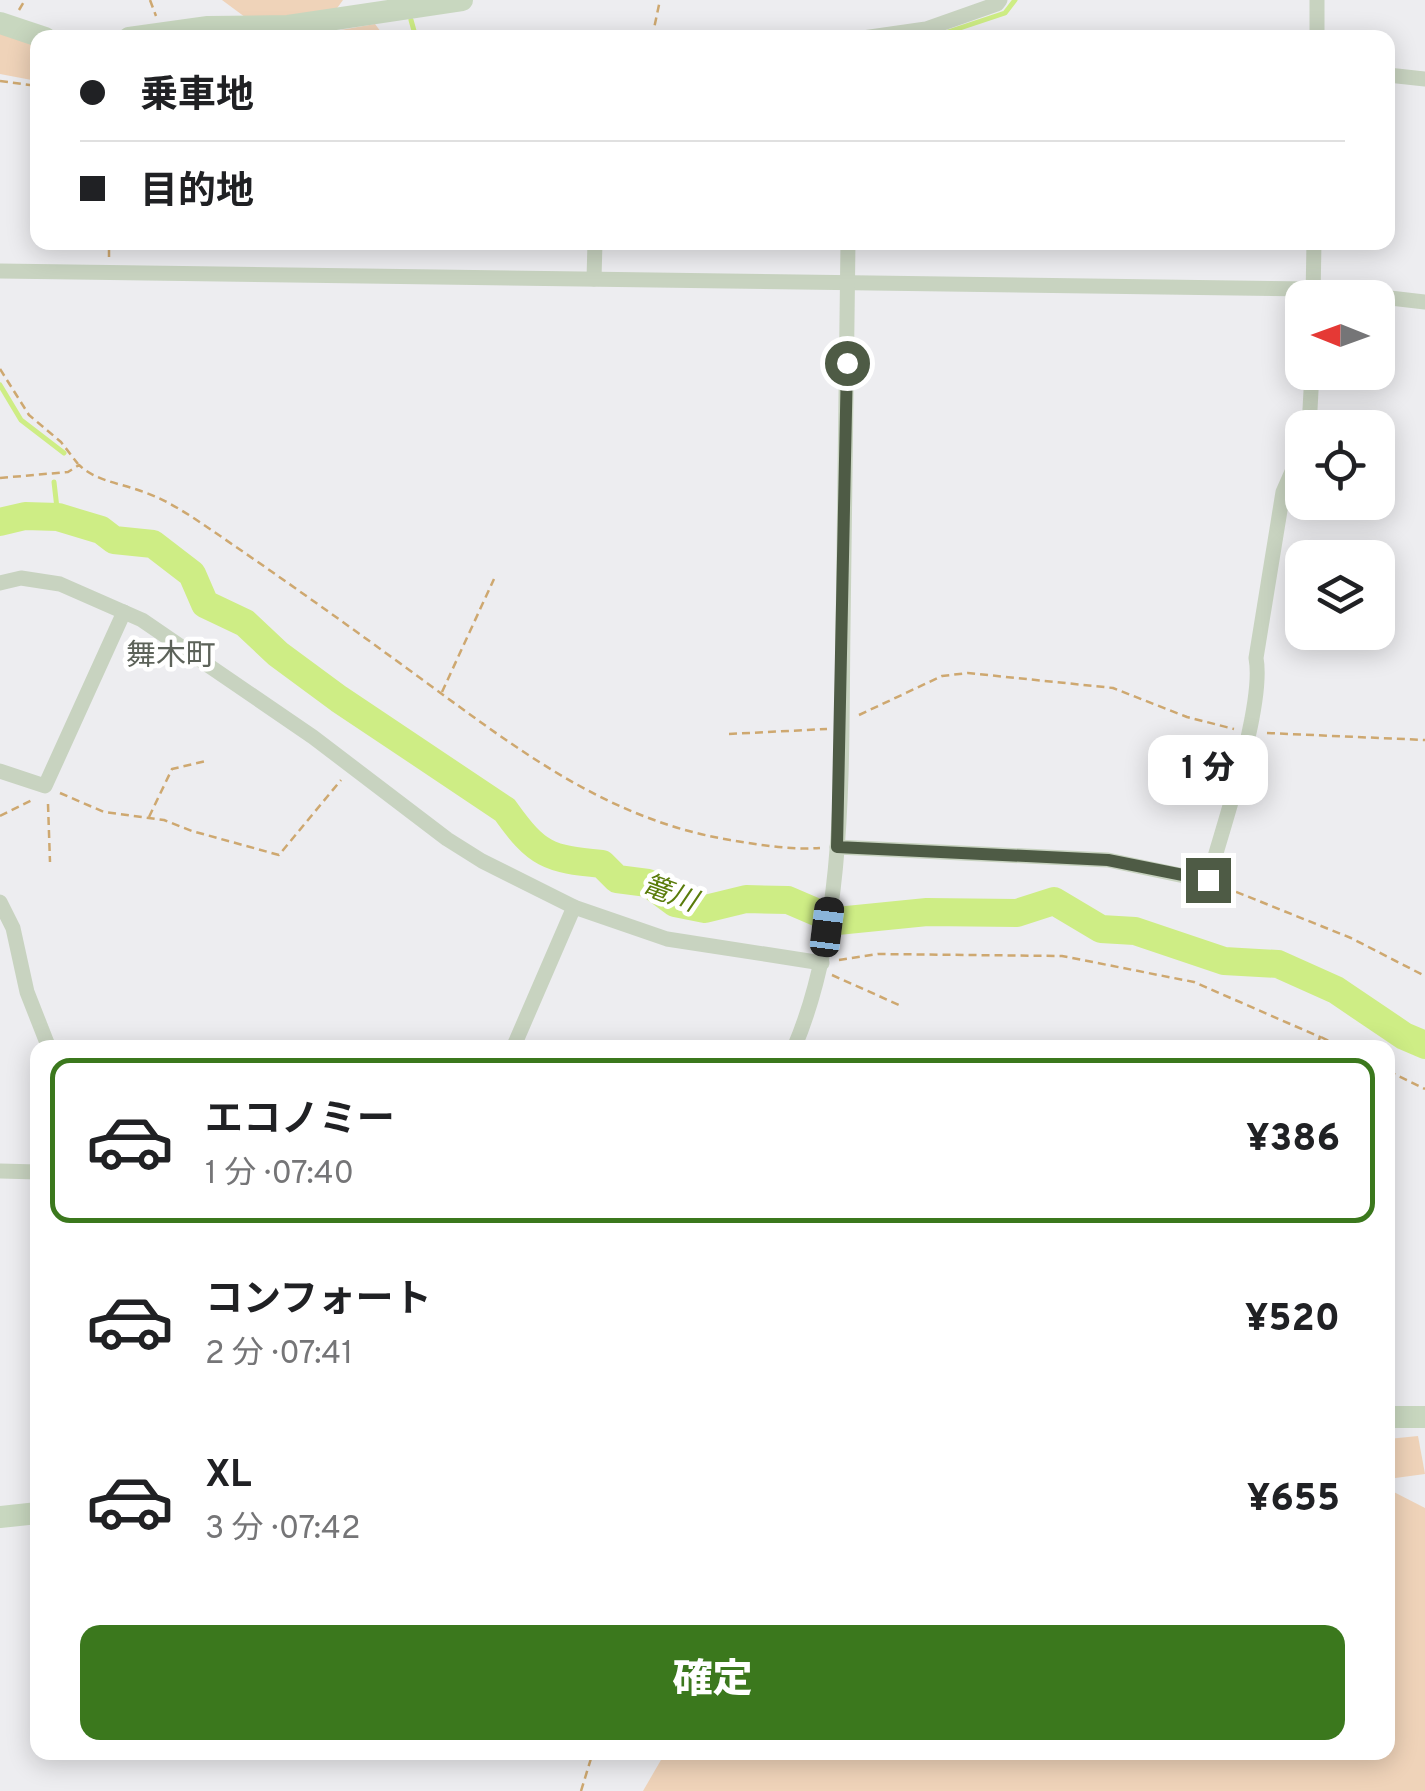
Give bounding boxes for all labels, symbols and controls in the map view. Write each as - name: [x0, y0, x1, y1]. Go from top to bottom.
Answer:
- text: 乗車地: [140, 73, 254, 122]
- text: 目的地: [140, 169, 254, 218]
- north arrow: [1285, 280, 1395, 390]
- map controls: [1285, 280, 1395, 650]
- route start: [825, 341, 870, 386]
- button: locate: [1285, 410, 1395, 520]
- button: layers: [1285, 540, 1395, 650]
- district label: 舞木町: [126, 639, 216, 676]
- callout: 1 分: [1148, 735, 1268, 805]
- text: 1 分: [1181, 750, 1235, 790]
- route end: [1186, 858, 1231, 903]
- water label: 篭川: [637, 869, 704, 923]
- car: [808, 895, 846, 959]
- icon: car: [85, 1096, 175, 1186]
- text: エコノミー: [205, 1097, 395, 1146]
- text: ¥386: [1246, 1116, 1340, 1165]
- text: 1 分 · 07:40: [205, 1155, 354, 1195]
- icon: car: [85, 1276, 175, 1366]
- text: コンフォート: [205, 1277, 432, 1326]
- text: ¥520: [1245, 1296, 1340, 1345]
- text: 2 分 · 07:41: [205, 1335, 353, 1375]
- text: XL: [205, 1452, 252, 1501]
- icon: car: [85, 1456, 175, 1546]
- text: ¥655: [1247, 1476, 1340, 1525]
- text: 3 分 · 07:42: [205, 1510, 361, 1550]
- button: 確定: [80, 1625, 1345, 1740]

